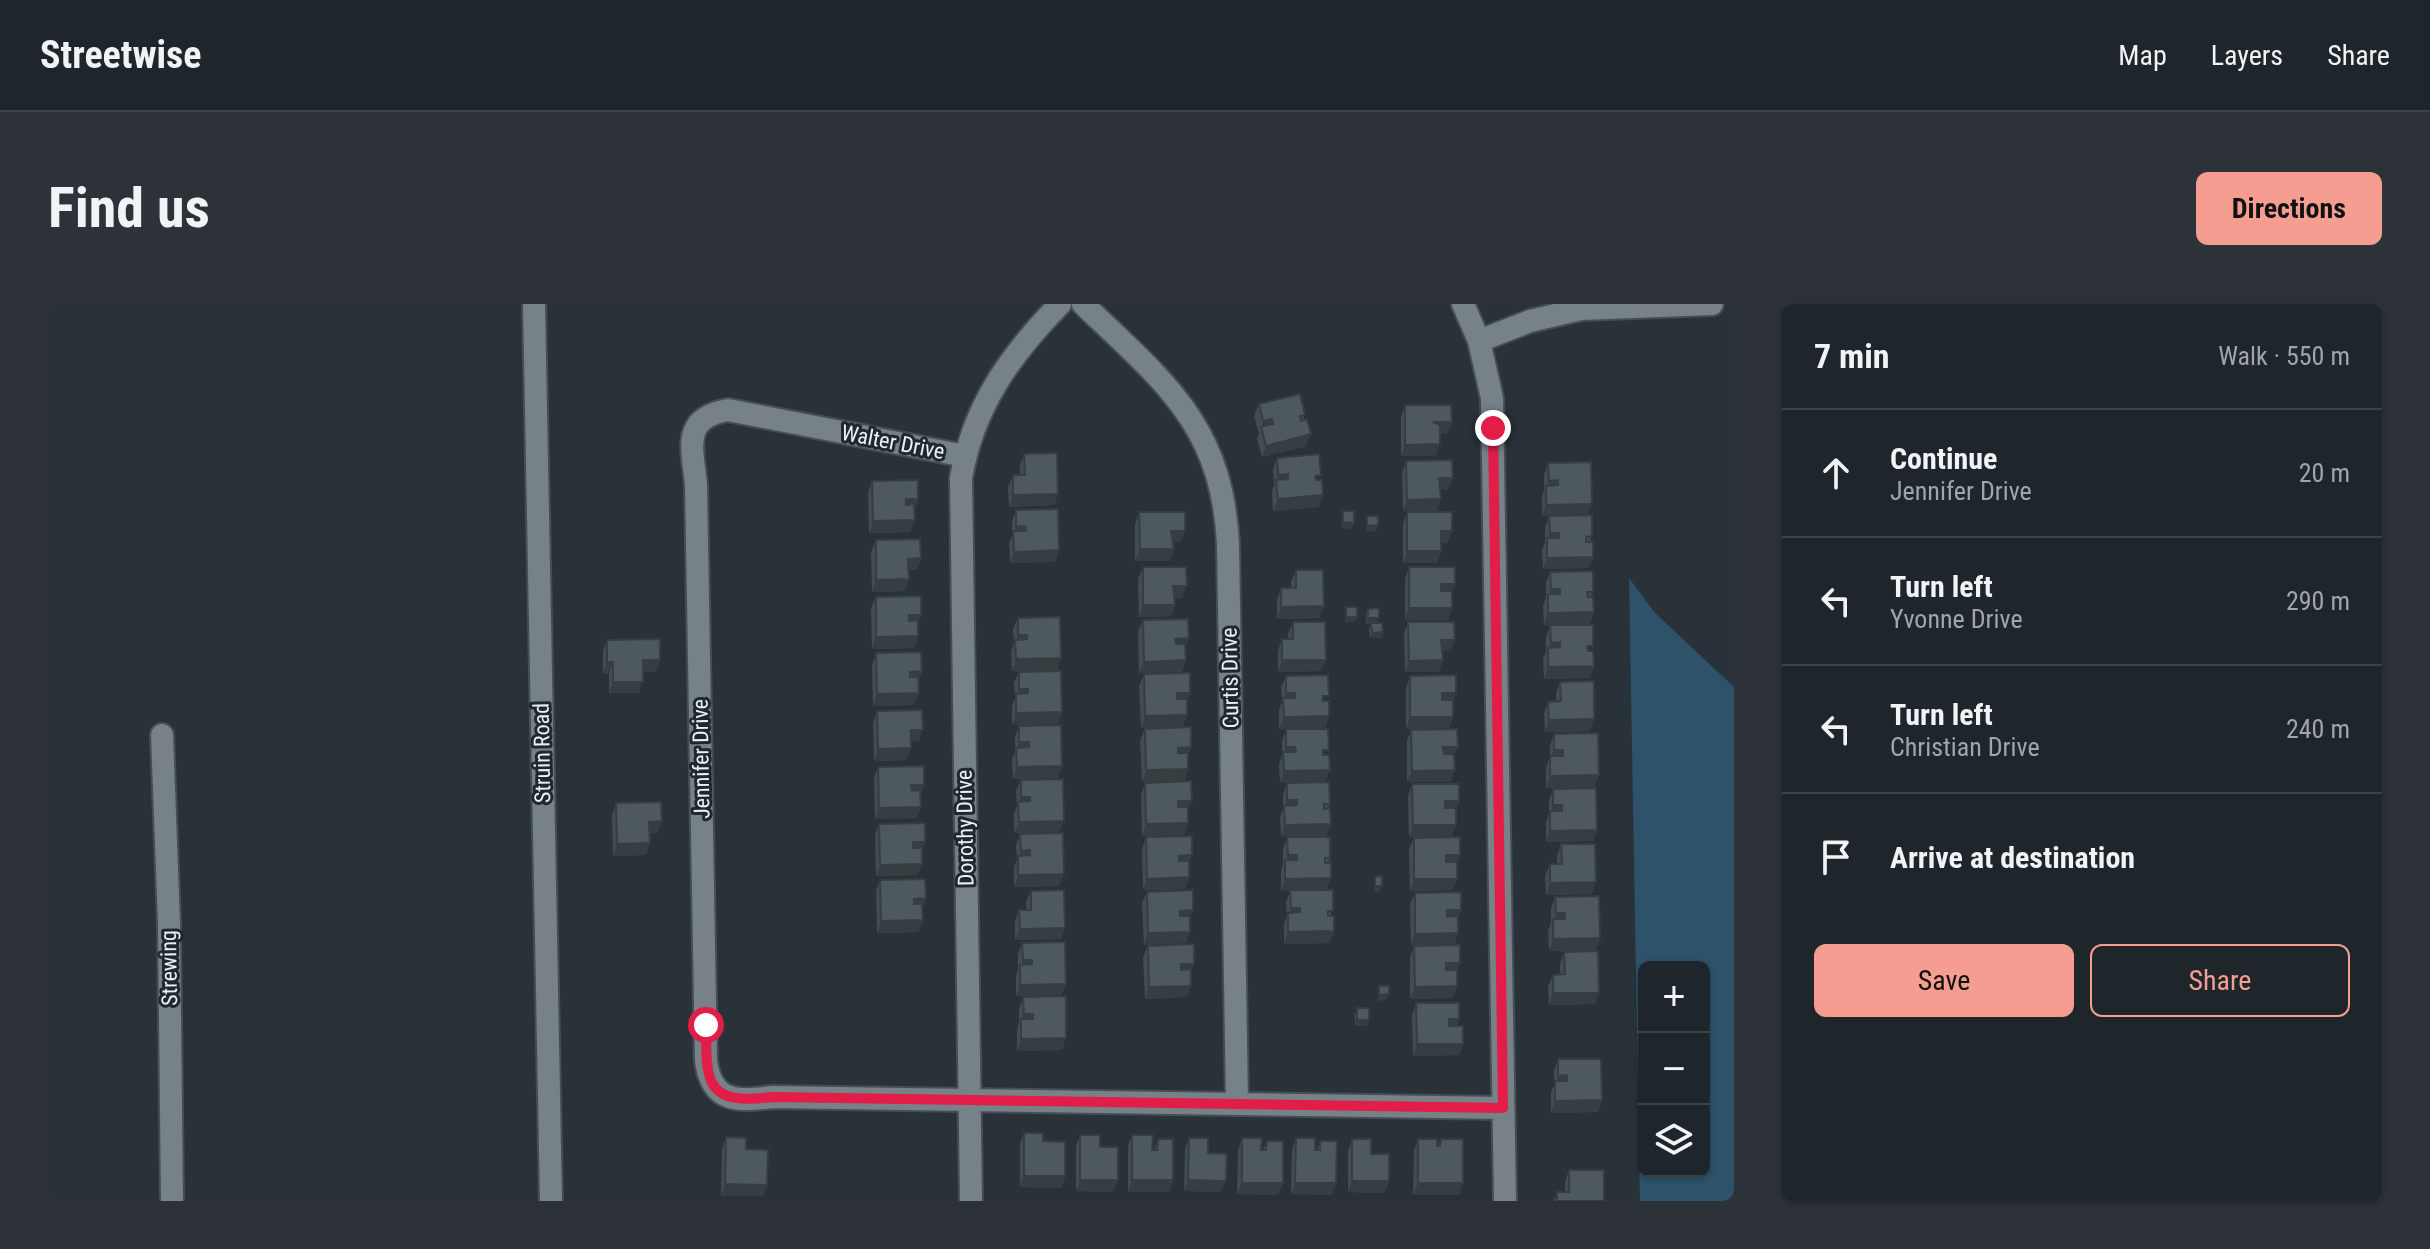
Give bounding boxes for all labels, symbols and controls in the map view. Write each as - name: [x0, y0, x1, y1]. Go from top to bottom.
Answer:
- text: Streetwise: [40, 33, 201, 77]
- text: Map: [2118, 39, 2167, 72]
- text: Layers: [2211, 39, 2283, 72]
- text: Share: [2327, 39, 2390, 72]
- button: Directions: [2196, 172, 2382, 245]
- text: Find us: [48, 175, 210, 241]
- text: 7 min: [1814, 336, 1890, 376]
- text: Walk · 550 m: [2218, 341, 2350, 371]
- route end: [1475, 410, 1511, 446]
- street label: Walter Drive: [839, 420, 947, 464]
- text: Continue: [1890, 441, 1997, 476]
- icon: ahead: [1814, 451, 1858, 495]
- text: 20 m: [2299, 458, 2350, 488]
- text: Jennifer Drive: [1890, 476, 2032, 506]
- text: Turn left: [1890, 569, 1993, 604]
- icon: left: [1814, 579, 1858, 623]
- text: 290 m: [2286, 586, 2350, 616]
- text: Yvonne Drive: [1890, 604, 2023, 634]
- street label: Curtis Drive: [1217, 627, 1243, 729]
- text: Turn left: [1890, 697, 1993, 732]
- street label: Jennifer Drive: [687, 699, 715, 819]
- street label: Struin Road: [529, 703, 555, 803]
- icon: left: [1814, 707, 1858, 751]
- text: 240 m: [2286, 714, 2350, 744]
- text: Christian Drive: [1890, 732, 2040, 762]
- street label: Dorothy Drive: [951, 770, 979, 886]
- icon: arrive: [1814, 835, 1858, 879]
- text: Arrive at destination: [1890, 840, 2135, 875]
- street label: Strewing: [156, 930, 182, 1006]
- button: Save: [1814, 944, 2074, 1017]
- button: Share: [2090, 944, 2350, 1017]
- map controls: [1638, 961, 1710, 1177]
- button: +: [1638, 961, 1710, 1033]
- route start: [688, 1007, 724, 1043]
- button: −: [1638, 1033, 1710, 1105]
- button: layers: [1638, 1105, 1710, 1177]

